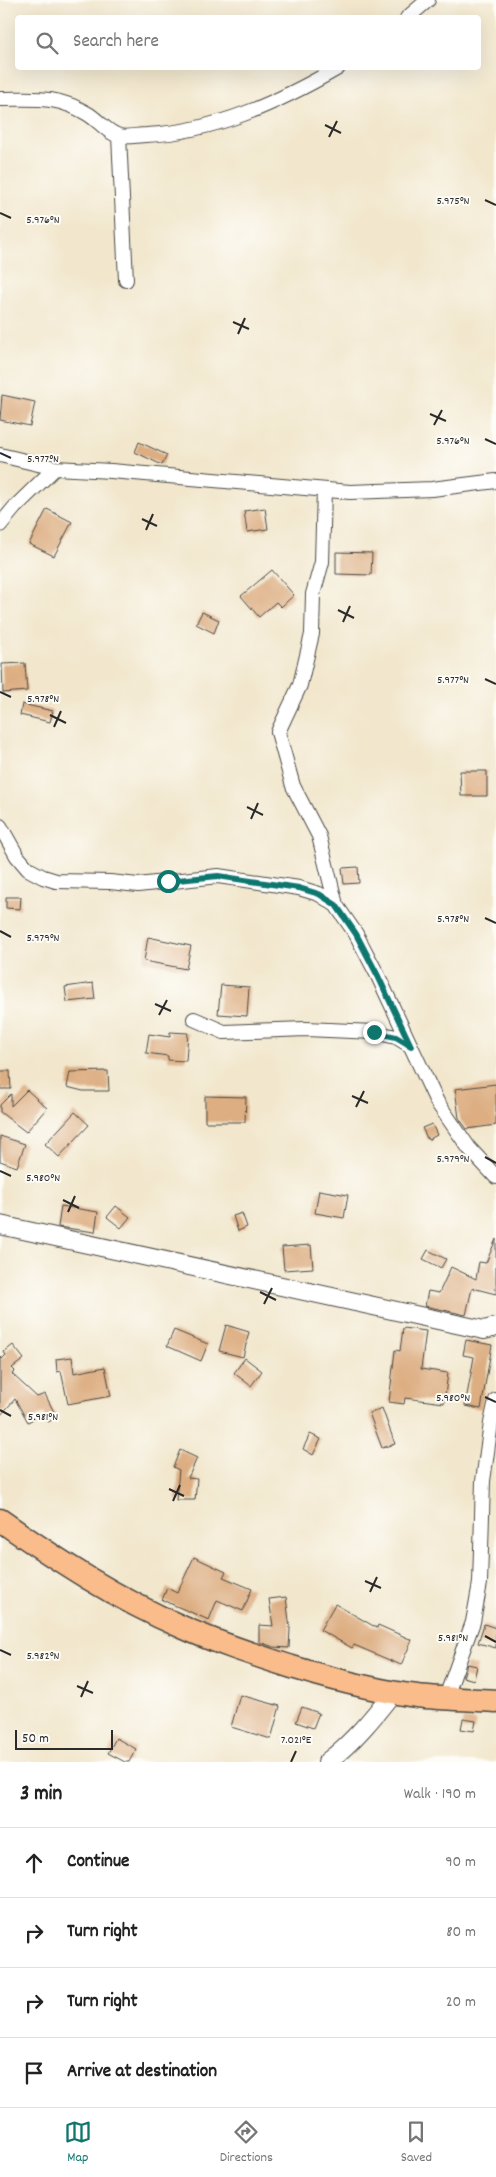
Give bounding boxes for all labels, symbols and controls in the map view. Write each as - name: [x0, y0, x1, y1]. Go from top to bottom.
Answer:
- search box: [15, 15, 481, 70]
- icon: search: [33, 29, 61, 57]
- text: Search here: [73, 29, 159, 56]
- text: 5.975°N: [437, 193, 470, 210]
- text: 5.976°N: [26, 212, 60, 229]
- text: 5.976°N: [436, 433, 470, 450]
- text: 5.977°N: [27, 451, 59, 468]
- text: 5.977°N: [437, 672, 469, 689]
- text: 5.978°N: [27, 691, 59, 708]
- route start: [157, 870, 180, 893]
- text: 5.978°N: [437, 911, 469, 928]
- text: 5.979°N: [27, 930, 60, 947]
- route end: [363, 1021, 386, 1044]
- text: 5.979°N: [437, 1151, 470, 1168]
- text: 5.980°N: [26, 1170, 60, 1187]
- text: 5.980°N: [436, 1390, 470, 1407]
- text: 5.981°N: [28, 1409, 58, 1426]
- text: 5.981°N: [438, 1630, 468, 1647]
- text: 5.982°N: [27, 1648, 60, 1665]
- scale bar: [15, 1727, 112, 1750]
- text: 50 m: [22, 1729, 49, 1749]
- text: 7.021°E: [281, 1732, 312, 1749]
- text: 3 min: [20, 1780, 62, 1810]
- text: Walk · 190 m: [404, 1783, 476, 1806]
- icon: ahead: [20, 1849, 48, 1877]
- text: Continue: [67, 1849, 129, 1876]
- text: 90 m: [445, 1851, 476, 1874]
- icon: right: [20, 1919, 48, 1947]
- text: Turn right: [67, 1919, 138, 1946]
- text: 80 m: [446, 1921, 476, 1944]
- icon: right: [20, 1989, 48, 2017]
- text: Turn right: [67, 1989, 138, 2016]
- text: 20 m: [446, 1991, 476, 2014]
- icon: arrive: [20, 2059, 48, 2087]
- text: Arrive at destination: [67, 2059, 217, 2086]
- tab: Map: [64, 2118, 92, 2168]
- tab: Directions: [220, 2118, 273, 2168]
- tab: Saved: [401, 2118, 432, 2168]

